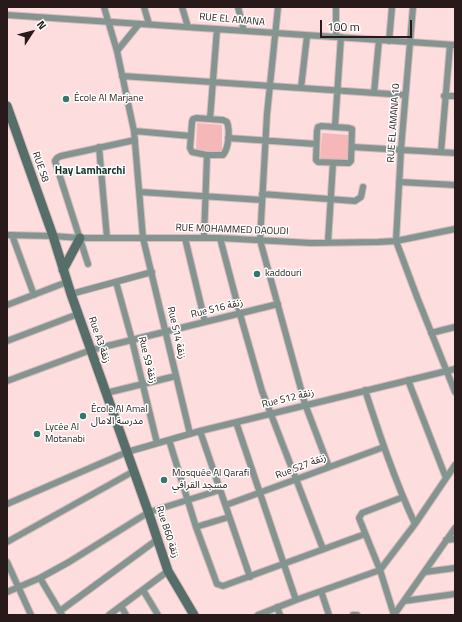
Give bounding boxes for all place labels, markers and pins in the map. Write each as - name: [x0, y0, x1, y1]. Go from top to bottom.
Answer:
- place label: École Al Marjane: [74, 93, 144, 105]
- marker: École Al Marjane: [61, 94, 71, 104]
- place label: kaddouri: [265, 268, 302, 280]
- marker: kaddouri: [252, 269, 262, 279]
- place label: École Al Amal مدرسة الامال: [91, 404, 148, 428]
- marker: École Al Amal مدرسة الامال: [78, 411, 88, 421]
- place label: Lycée Al Motanabi: [45, 422, 85, 446]
- marker: Lycée Al Motanabi: [32, 429, 42, 439]
- place label: Mosquée Al Qarafi مسجد القرافي: [172, 468, 249, 492]
- marker: Mosquée Al Qarafi مسجد القرافي: [159, 475, 169, 485]

